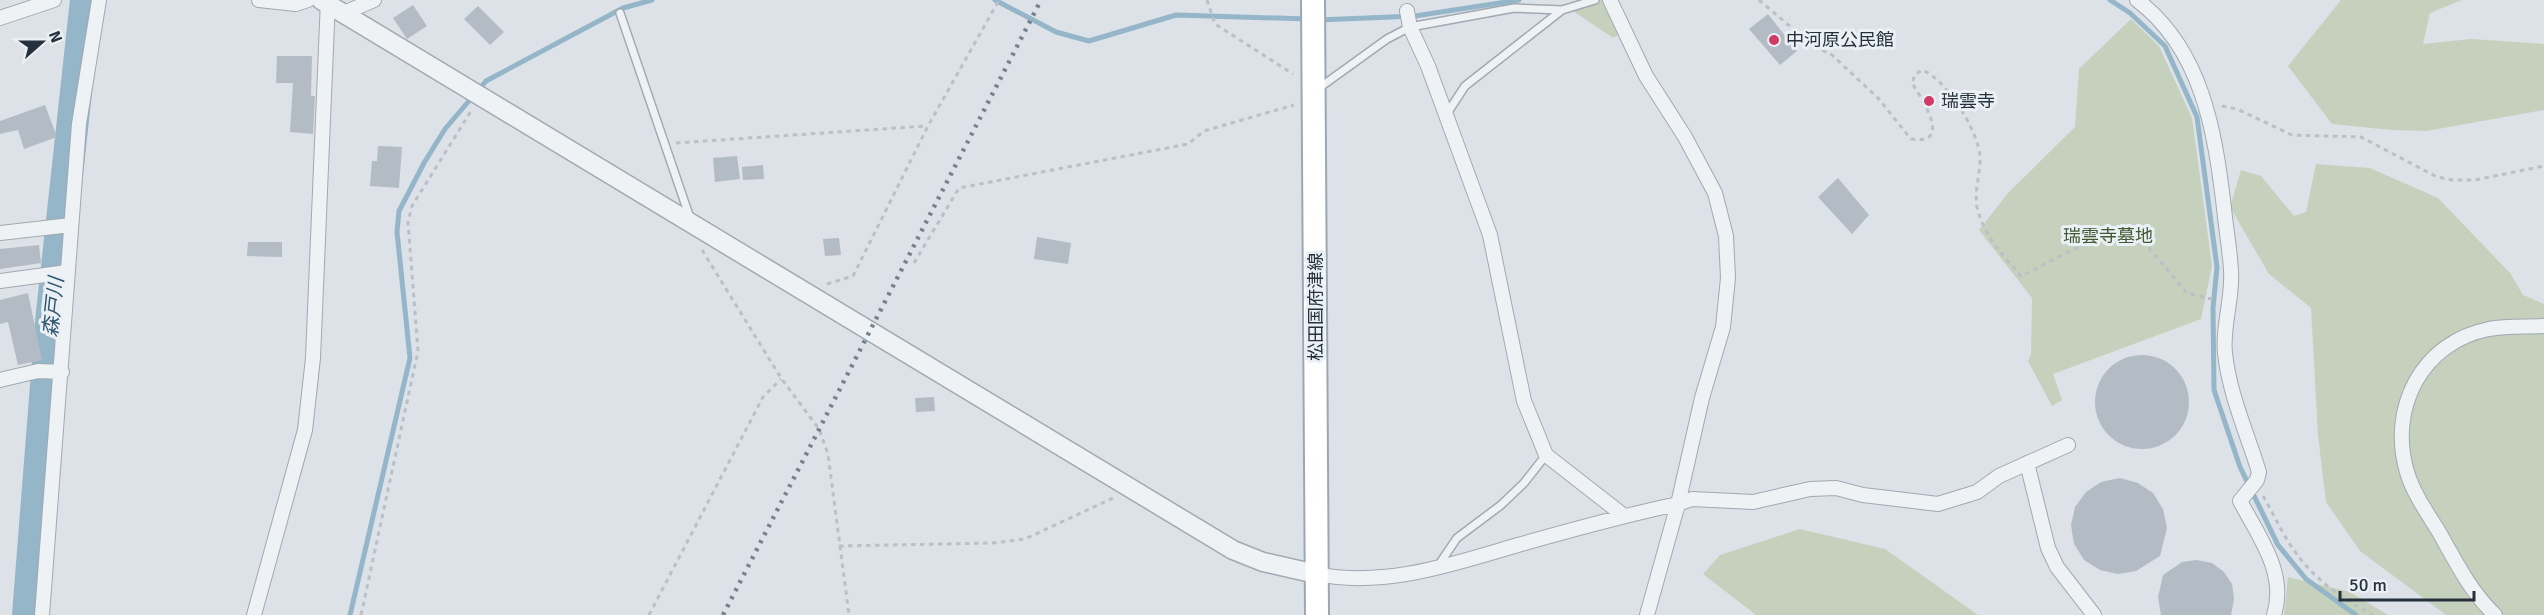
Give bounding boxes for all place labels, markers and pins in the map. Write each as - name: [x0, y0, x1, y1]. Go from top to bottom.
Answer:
- place label: 中河原公民館: [1786, 29, 1894, 51]
- marker: 中河原公民館: [1767, 33, 1781, 47]
- place label: 瑞雲寺: [1941, 90, 1995, 112]
- marker: 瑞雲寺: [1922, 94, 1936, 108]

